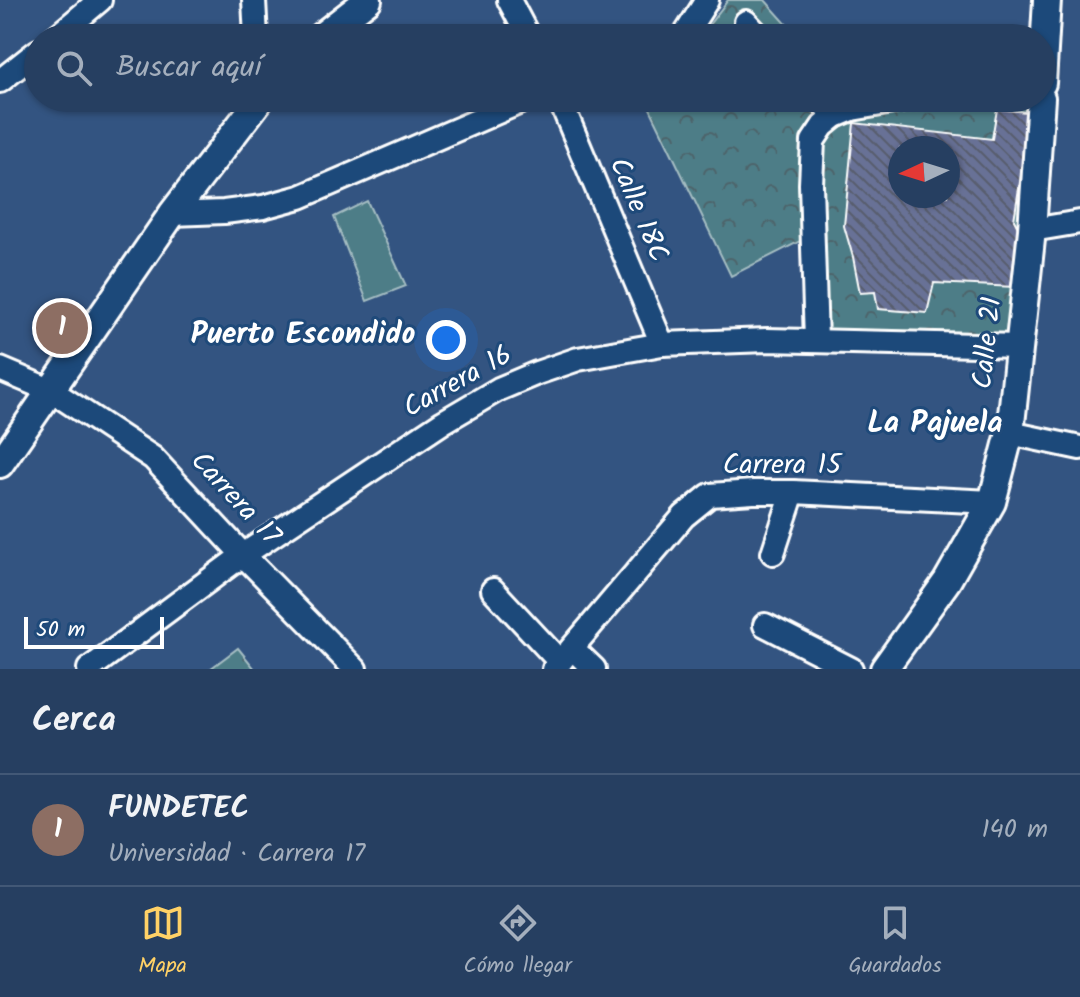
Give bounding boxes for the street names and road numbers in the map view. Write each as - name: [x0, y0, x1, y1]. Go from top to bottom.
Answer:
- street label: Calle 18C: [596, 151, 680, 269]
- street label: Calle 21: [961, 295, 1015, 391]
- street label: Carrera 16: [395, 333, 521, 431]
- street label: Carrera 17: [179, 441, 292, 558]
- street label: Carrera 15: [723, 443, 843, 488]

